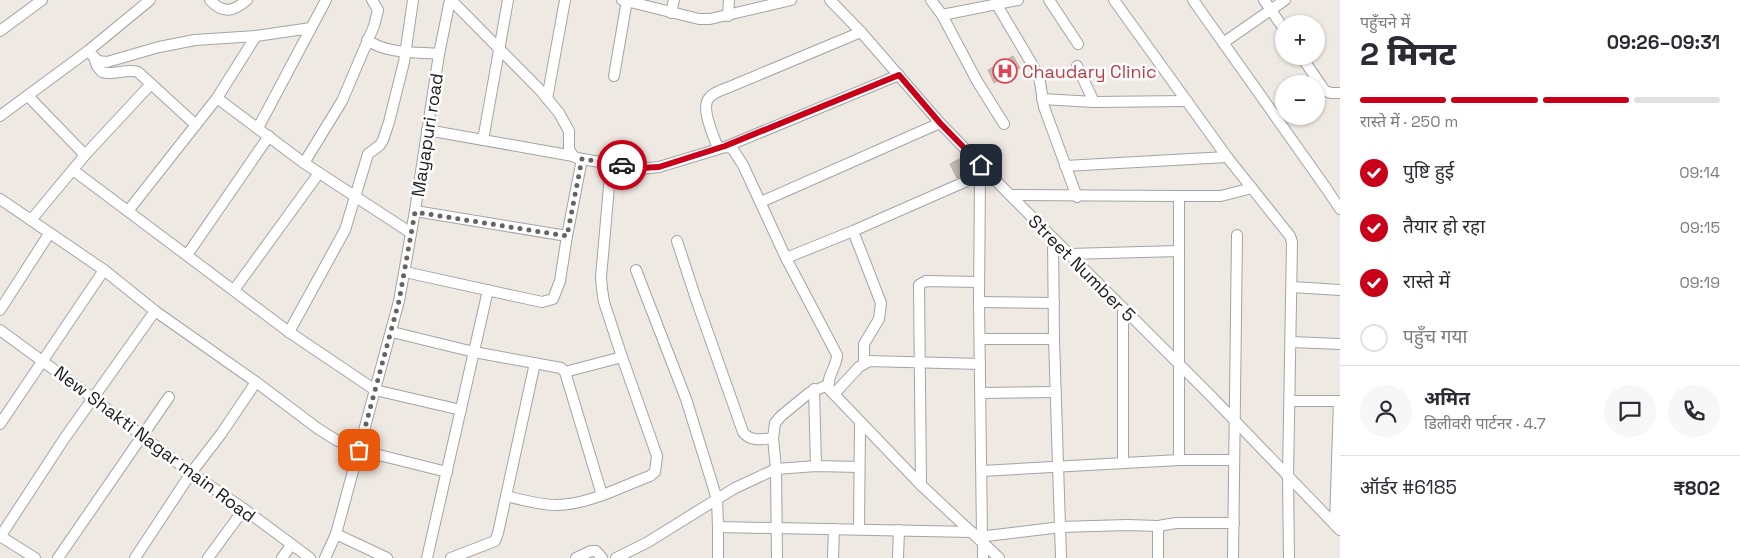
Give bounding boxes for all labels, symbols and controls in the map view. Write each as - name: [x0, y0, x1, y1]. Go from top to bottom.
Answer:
- text: पहुँचने में: [1360, 12, 1410, 33]
- map controls: [1275, 15, 1325, 125]
- button: +: [1275, 15, 1325, 65]
- text: 09:26–09:31: [1607, 30, 1720, 55]
- text: 2 मिनट: [1360, 34, 1456, 74]
- hospital icon: Chaudary Clinic: [992, 58, 1018, 84]
- place label: Chaudary Clinic: [1022, 60, 1157, 83]
- street label: Mayapuri road: [406, 72, 448, 198]
- button: −: [1275, 75, 1325, 125]
- text: रास्ते में · 250 m: [1360, 111, 1458, 132]
- courier: [597, 140, 647, 190]
- pin: [960, 144, 1002, 186]
- icon: car: [608, 151, 636, 179]
- icon: home: [967, 151, 995, 179]
- icon: check: [1360, 159, 1388, 187]
- text: पुष्टि हुई: [1403, 159, 1454, 184]
- text: 09:14: [1679, 162, 1720, 183]
- street label: Street Number 5: [1023, 209, 1141, 327]
- icon: check: [1360, 214, 1388, 242]
- text: तैयार हो रहा: [1403, 214, 1485, 239]
- text: 09:15: [1680, 217, 1720, 238]
- icon: check: [1360, 269, 1388, 297]
- text: रास्ते में: [1403, 269, 1450, 294]
- text: 09:19: [1679, 272, 1720, 293]
- text: पहुँच गया: [1403, 324, 1467, 349]
- street label: New Shakti Nagar main Road: [50, 361, 260, 527]
- button: person: [1360, 385, 1412, 437]
- button: chat: [1604, 385, 1656, 437]
- button: phone: [1668, 385, 1720, 437]
- text: अमित: [1424, 386, 1470, 411]
- text: डिलीवरी पार्टनर · 4.7: [1424, 413, 1546, 434]
- pin: [338, 429, 380, 471]
- icon: bag: [345, 436, 373, 464]
- text: ऑर्डर #6185: [1360, 475, 1457, 500]
- text: ₹802: [1673, 476, 1720, 501]

